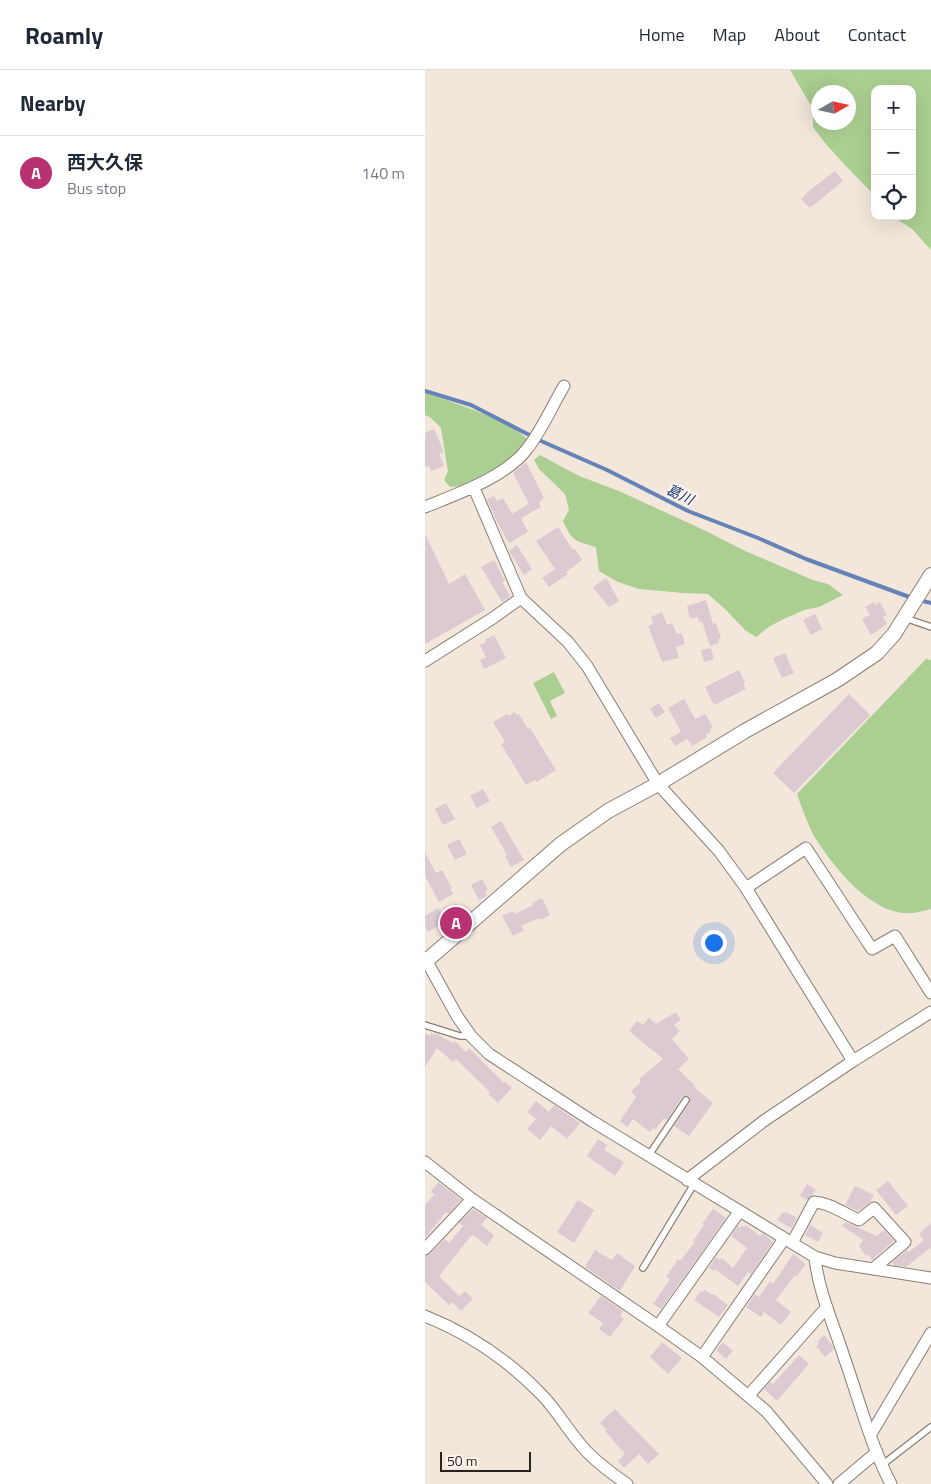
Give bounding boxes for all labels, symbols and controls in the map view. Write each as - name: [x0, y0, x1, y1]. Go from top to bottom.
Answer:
- text: Roamly: [25, 17, 103, 53]
- text: Home: [639, 21, 685, 48]
- text: Map: [713, 21, 746, 48]
- text: About: [774, 21, 820, 48]
- text: Contact: [848, 21, 906, 48]
- north arrow: [811, 85, 856, 130]
- map controls: [871, 85, 916, 220]
- button: +: [871, 85, 916, 130]
- text: Nearby: [20, 87, 85, 119]
- button: −: [871, 130, 916, 175]
- text: 西大久保: [67, 147, 143, 176]
- text: A: [31, 161, 41, 185]
- text: 140 m: [361, 161, 405, 185]
- button: locate: [871, 175, 916, 220]
- text: Bus stop: [67, 176, 126, 200]
- water label: 葛川: [663, 479, 699, 510]
- pin: A: [440, 904, 472, 942]
- your location: [701, 930, 727, 956]
- scale bar: [440, 1449, 531, 1472]
- text: 50 m: [447, 1450, 477, 1471]

